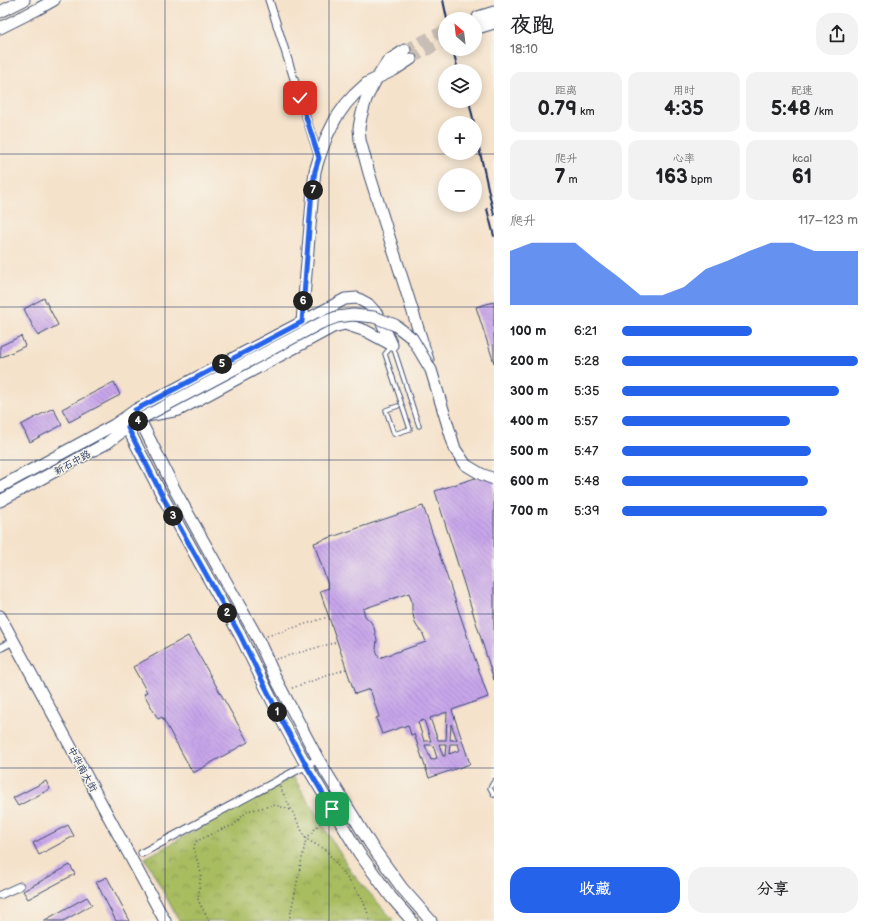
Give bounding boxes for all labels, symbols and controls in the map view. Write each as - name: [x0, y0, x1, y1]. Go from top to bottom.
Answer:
- north arrow: [438, 12, 482, 56]
- map controls: [438, 12, 482, 212]
- text: 夜跑: [510, 12, 554, 39]
- button: share: [816, 13, 858, 55]
- text: 18:10: [510, 41, 538, 57]
- button: layers: [438, 64, 482, 108]
- pin: [283, 81, 317, 115]
- text: 距离: [555, 84, 577, 97]
- text: 用时: [673, 84, 695, 97]
- text: 配速: [791, 84, 813, 97]
- icon: check: [289, 87, 311, 109]
- text: 0.79: [537, 97, 577, 121]
- text: 4:35: [664, 97, 704, 121]
- text: 5:48: [771, 97, 811, 121]
- text: km: [577, 105, 595, 118]
- text: /km: [811, 105, 833, 118]
- button: +: [438, 116, 482, 160]
- text: 爬升: [555, 152, 577, 165]
- text: 心率: [673, 152, 695, 165]
- text: kcal: [792, 152, 812, 165]
- text: 7: [554, 165, 565, 189]
- text: 163: [656, 165, 688, 189]
- text: 61: [792, 165, 812, 189]
- button: −: [438, 168, 482, 212]
- text: m: [565, 173, 578, 186]
- text: bpm: [688, 173, 712, 186]
- pin: 7: [303, 180, 323, 200]
- text: 7: [310, 183, 316, 196]
- text: 117–123 m: [798, 212, 858, 228]
- text: 爬升: [510, 213, 536, 229]
- pin: 6: [293, 291, 313, 311]
- text: 6: [300, 294, 306, 307]
- text: 100 m: [510, 323, 546, 339]
- text: 6:21: [574, 323, 597, 339]
- text: 200 m: [510, 353, 548, 369]
- text: 5:28: [574, 353, 599, 369]
- pin: 5: [212, 354, 232, 374]
- text: 5: [219, 357, 225, 370]
- text: 300 m: [510, 383, 548, 399]
- text: 5:35: [574, 383, 600, 399]
- pin: 4: [128, 411, 148, 431]
- text: 400 m: [510, 413, 548, 429]
- text: 5:57: [574, 413, 598, 429]
- text: 4: [135, 414, 141, 427]
- text: 500 m: [510, 443, 548, 459]
- text: 5:47: [574, 443, 598, 459]
- street label: 新石中路: [52, 448, 93, 478]
- text: 600 m: [510, 473, 549, 489]
- text: 5:48: [574, 473, 600, 489]
- text: 700 m: [510, 503, 548, 519]
- text: 5:39: [574, 503, 600, 519]
- pin: 3: [163, 506, 183, 526]
- text: 3: [170, 509, 176, 522]
- pin: 2: [217, 603, 237, 623]
- text: 2: [224, 606, 230, 619]
- pin: 1: [267, 702, 287, 722]
- text: 1: [275, 705, 279, 718]
- street label: 中华南大街: [65, 745, 99, 794]
- pin: [315, 792, 349, 826]
- icon: arrive: [321, 798, 343, 820]
- button: 收藏: [510, 867, 680, 913]
- button: 分享: [688, 867, 858, 913]

